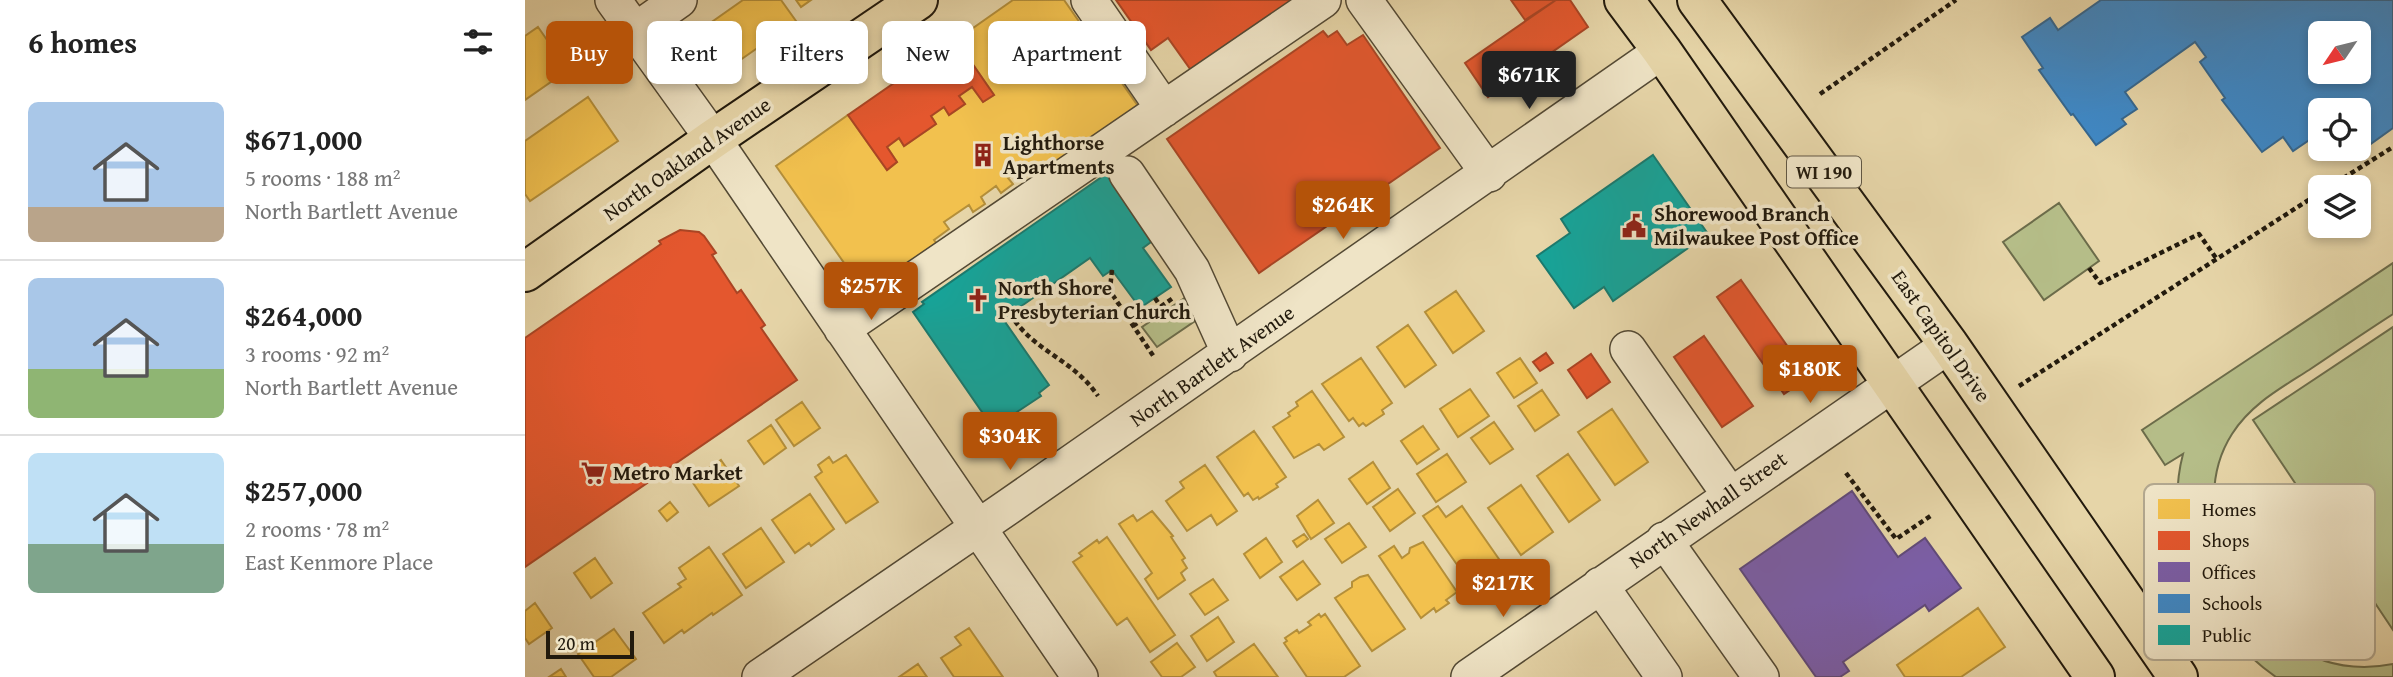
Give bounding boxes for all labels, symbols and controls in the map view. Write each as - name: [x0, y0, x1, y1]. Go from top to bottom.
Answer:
- text: 6 homes: [28, 20, 137, 64]
- chip: Buy: [546, 21, 633, 84]
- chip: Rent: [647, 21, 742, 84]
- chip: Filters: [756, 21, 868, 84]
- chip: New: [882, 21, 974, 84]
- chip: Apartment: [988, 21, 1146, 84]
- north arrow: [2308, 21, 2371, 84]
- map controls: [2308, 21, 2371, 238]
- icon: filters: [459, 23, 497, 61]
- pin: $671K: [1480, 52, 1578, 111]
- text: $671K: [1498, 57, 1560, 90]
- street label: North Oakland Avenue: [597, 89, 777, 228]
- button: locate: [2308, 98, 2371, 161]
- text: $671,000: [245, 117, 362, 161]
- place label: Lighthorse Apartments: [1003, 127, 1114, 182]
- icon: home: [84, 130, 168, 214]
- building icon: Lighthorse Apartments: [969, 141, 997, 169]
- road number: WI 190: [1787, 156, 1861, 188]
- text: 5 rooms · 188 m²: [245, 161, 400, 194]
- button: layers: [2308, 175, 2371, 238]
- pin: $264K: [1294, 182, 1392, 241]
- text: $264K: [1312, 187, 1374, 220]
- text: North Bartlett Avenue: [245, 194, 458, 227]
- place label: Shorewood Branch Milwaukee Post Office: [1654, 198, 1859, 253]
- public building icon: Shorewood Branch Milwaukee Post Office: [1620, 212, 1648, 240]
- pin: $257K: [822, 262, 920, 322]
- street label: East Capitol Drive: [1884, 263, 1999, 408]
- text: $257K: [840, 268, 902, 301]
- place label: North Shore Presbyterian Church: [998, 272, 1191, 327]
- church icon: North Shore Presbyterian Church: [964, 286, 992, 314]
- text: $264,000: [245, 293, 362, 337]
- street label: North Bartlett Avenue: [1123, 297, 1300, 434]
- icon: home: [84, 306, 168, 390]
- text: 3 rooms · 92 m²: [245, 337, 389, 370]
- pin: $180K: [1761, 346, 1859, 405]
- text: $180K: [1779, 351, 1841, 384]
- text: North Bartlett Avenue: [245, 370, 458, 403]
- pin: $304K: [961, 412, 1059, 472]
- text: $304K: [979, 418, 1041, 451]
- street label: North Newhall Street: [1622, 443, 1794, 576]
- place label: Metro Market: [613, 457, 743, 488]
- supermarket icon: Metro Market: [579, 459, 607, 487]
- text: $257,000: [245, 468, 362, 512]
- icon: home: [84, 481, 168, 565]
- legend: [2144, 484, 2375, 660]
- text: Homes: [2202, 495, 2256, 523]
- text: 2 rooms · 78 m²: [245, 512, 389, 545]
- text: Shops: [2202, 526, 2249, 554]
- text: East Kenmore Place: [245, 545, 433, 578]
- text: Offices: [2202, 558, 2256, 586]
- pin: $217K: [1454, 560, 1552, 619]
- text: $217K: [1472, 565, 1534, 598]
- text: Schools: [2202, 589, 2262, 617]
- text: Public: [2202, 621, 2251, 649]
- scale bar: [546, 628, 633, 660]
- text: 20 m: [557, 629, 595, 657]

